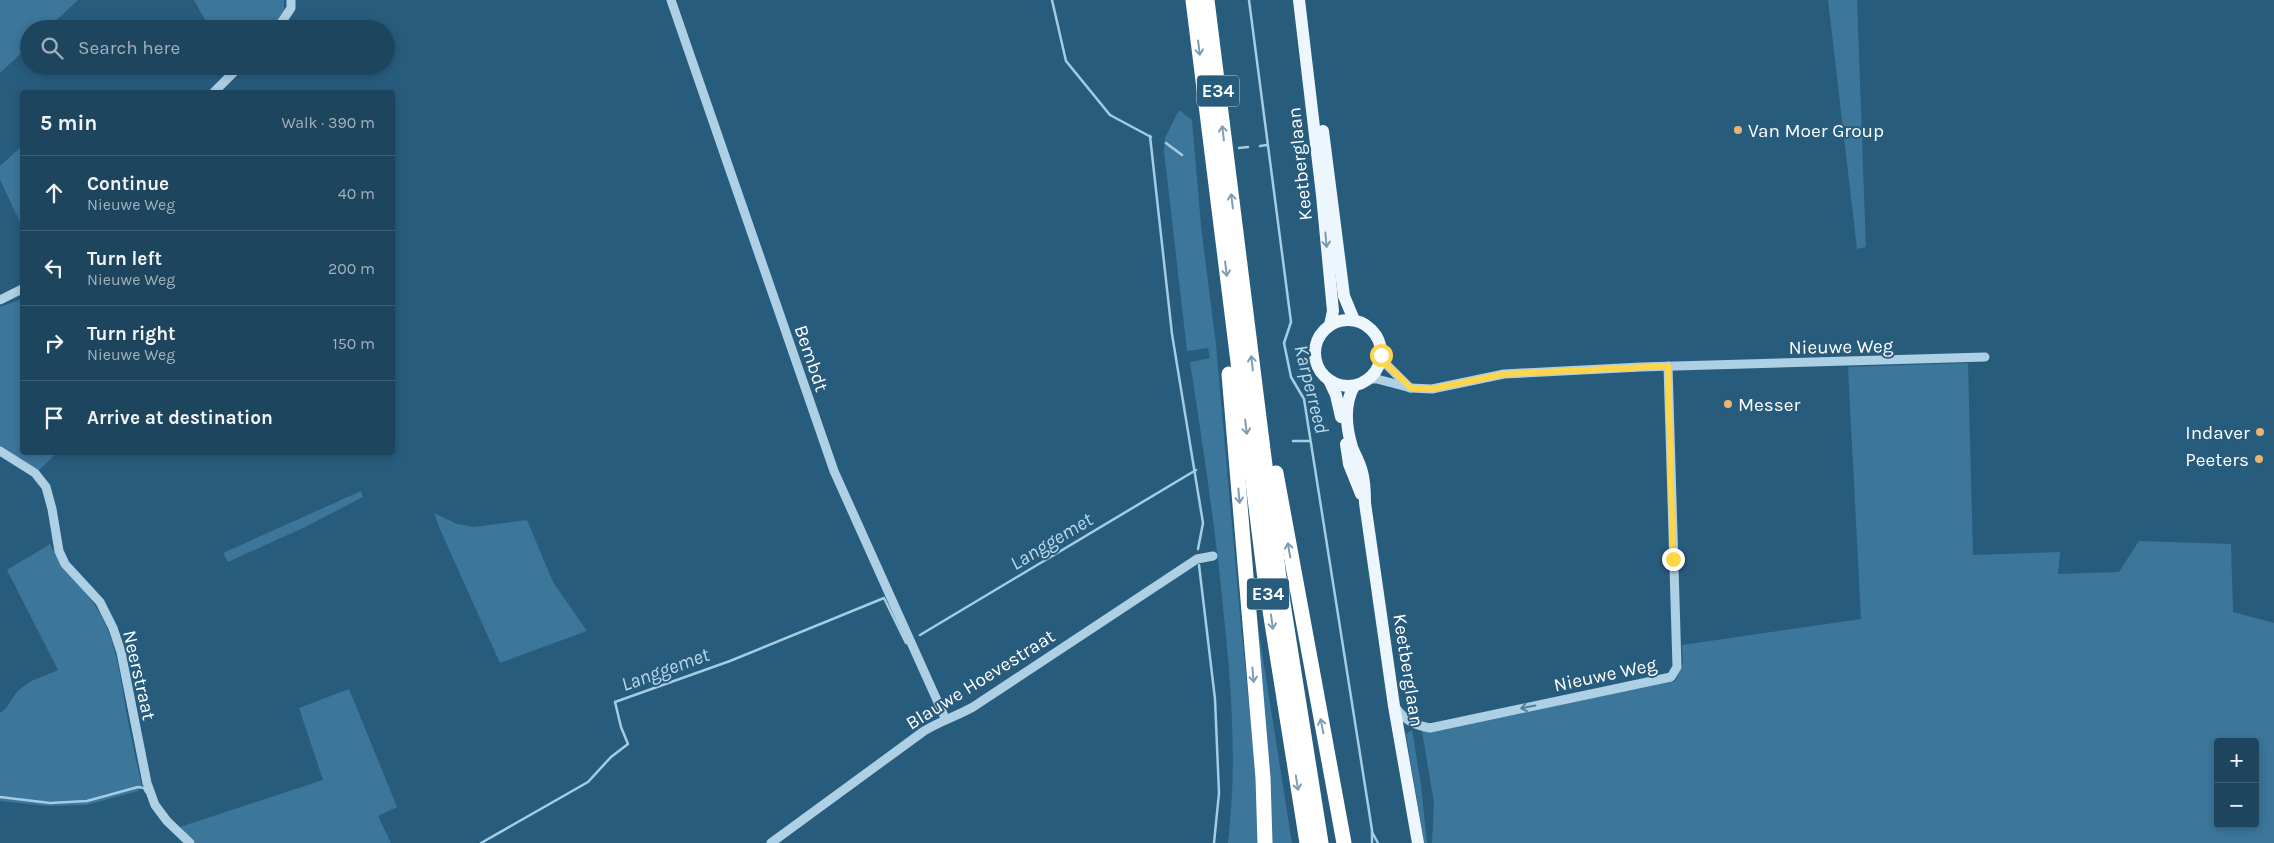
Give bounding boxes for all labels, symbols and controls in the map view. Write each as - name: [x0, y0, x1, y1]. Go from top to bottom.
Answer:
- search box: [20, 20, 395, 75]
- icon: search: [38, 34, 66, 62]
- text: Search here: [78, 37, 180, 59]
- one-way arrow: [1194, 40, 1204, 56]
- road number: E34: [1197, 76, 1239, 106]
- street label: Keetberglaan: [1283, 106, 1317, 222]
- text: 5 min: [40, 111, 97, 135]
- text: Walk · 390 m: [281, 113, 375, 132]
- place label: Van Moer Group: [1748, 120, 1884, 142]
- marker: Van Moer Group: [1732, 124, 1744, 136]
- one-way arrow: [1218, 125, 1228, 141]
- text: Continue: [87, 173, 169, 195]
- icon: ahead: [40, 179, 68, 207]
- text: 40 m: [338, 184, 375, 203]
- one-way arrow: [1227, 194, 1237, 210]
- text: Nieuwe Weg: [87, 195, 175, 214]
- one-way arrow: [1321, 231, 1331, 247]
- text: Turn left: [87, 248, 162, 270]
- icon: left: [40, 254, 68, 282]
- text: 200 m: [328, 259, 375, 278]
- one-way arrow: [1221, 261, 1231, 277]
- text: Nieuwe Weg: [87, 270, 175, 289]
- street label: Bembdt: [789, 322, 833, 395]
- text: Turn right: [87, 323, 176, 345]
- icon: right: [40, 329, 68, 357]
- text: 150 m: [332, 334, 375, 353]
- street label: Nieuwe Weg: [1788, 335, 1894, 359]
- water label: Karperreed: [1289, 342, 1334, 436]
- route start: [1370, 344, 1393, 367]
- text: Nieuwe Weg: [87, 345, 175, 364]
- one-way arrow: [1247, 355, 1257, 371]
- place label: Messer: [1738, 394, 1801, 416]
- marker: Messer: [1722, 398, 1734, 410]
- icon: arrive: [40, 404, 68, 432]
- text: Arrive at destination: [87, 407, 273, 429]
- one-way arrow: [1241, 418, 1251, 434]
- place label: Indaver: [2185, 422, 2250, 444]
- marker: Indaver: [2254, 426, 2266, 438]
- place label: Peeters: [2185, 449, 2249, 471]
- marker: Peeters: [2253, 453, 2265, 465]
- one-way arrow: [1234, 488, 1243, 504]
- water label: Langgemet: [1006, 508, 1097, 575]
- one-way arrow: [1283, 542, 1293, 558]
- route end: [1662, 548, 1685, 571]
- road number: E34: [1247, 578, 1289, 610]
- street label: Keetberglaan: [1388, 612, 1428, 728]
- one-way arrow: [1267, 614, 1277, 630]
- street label: Blauwe Hoevestraat: [902, 625, 1059, 735]
- street label: Neerstraat: [118, 628, 160, 722]
- water label: Langgemet: [618, 643, 712, 696]
- street label: Nieuwe Weg: [1552, 653, 1659, 697]
- one-way arrow: [1249, 667, 1258, 683]
- one-way arrow: [1520, 703, 1536, 712]
- one-way arrow: [1317, 719, 1326, 735]
- map controls: [2214, 738, 2259, 828]
- button: +: [2214, 738, 2259, 783]
- one-way arrow: [1292, 775, 1302, 791]
- button: −: [2214, 783, 2259, 828]

